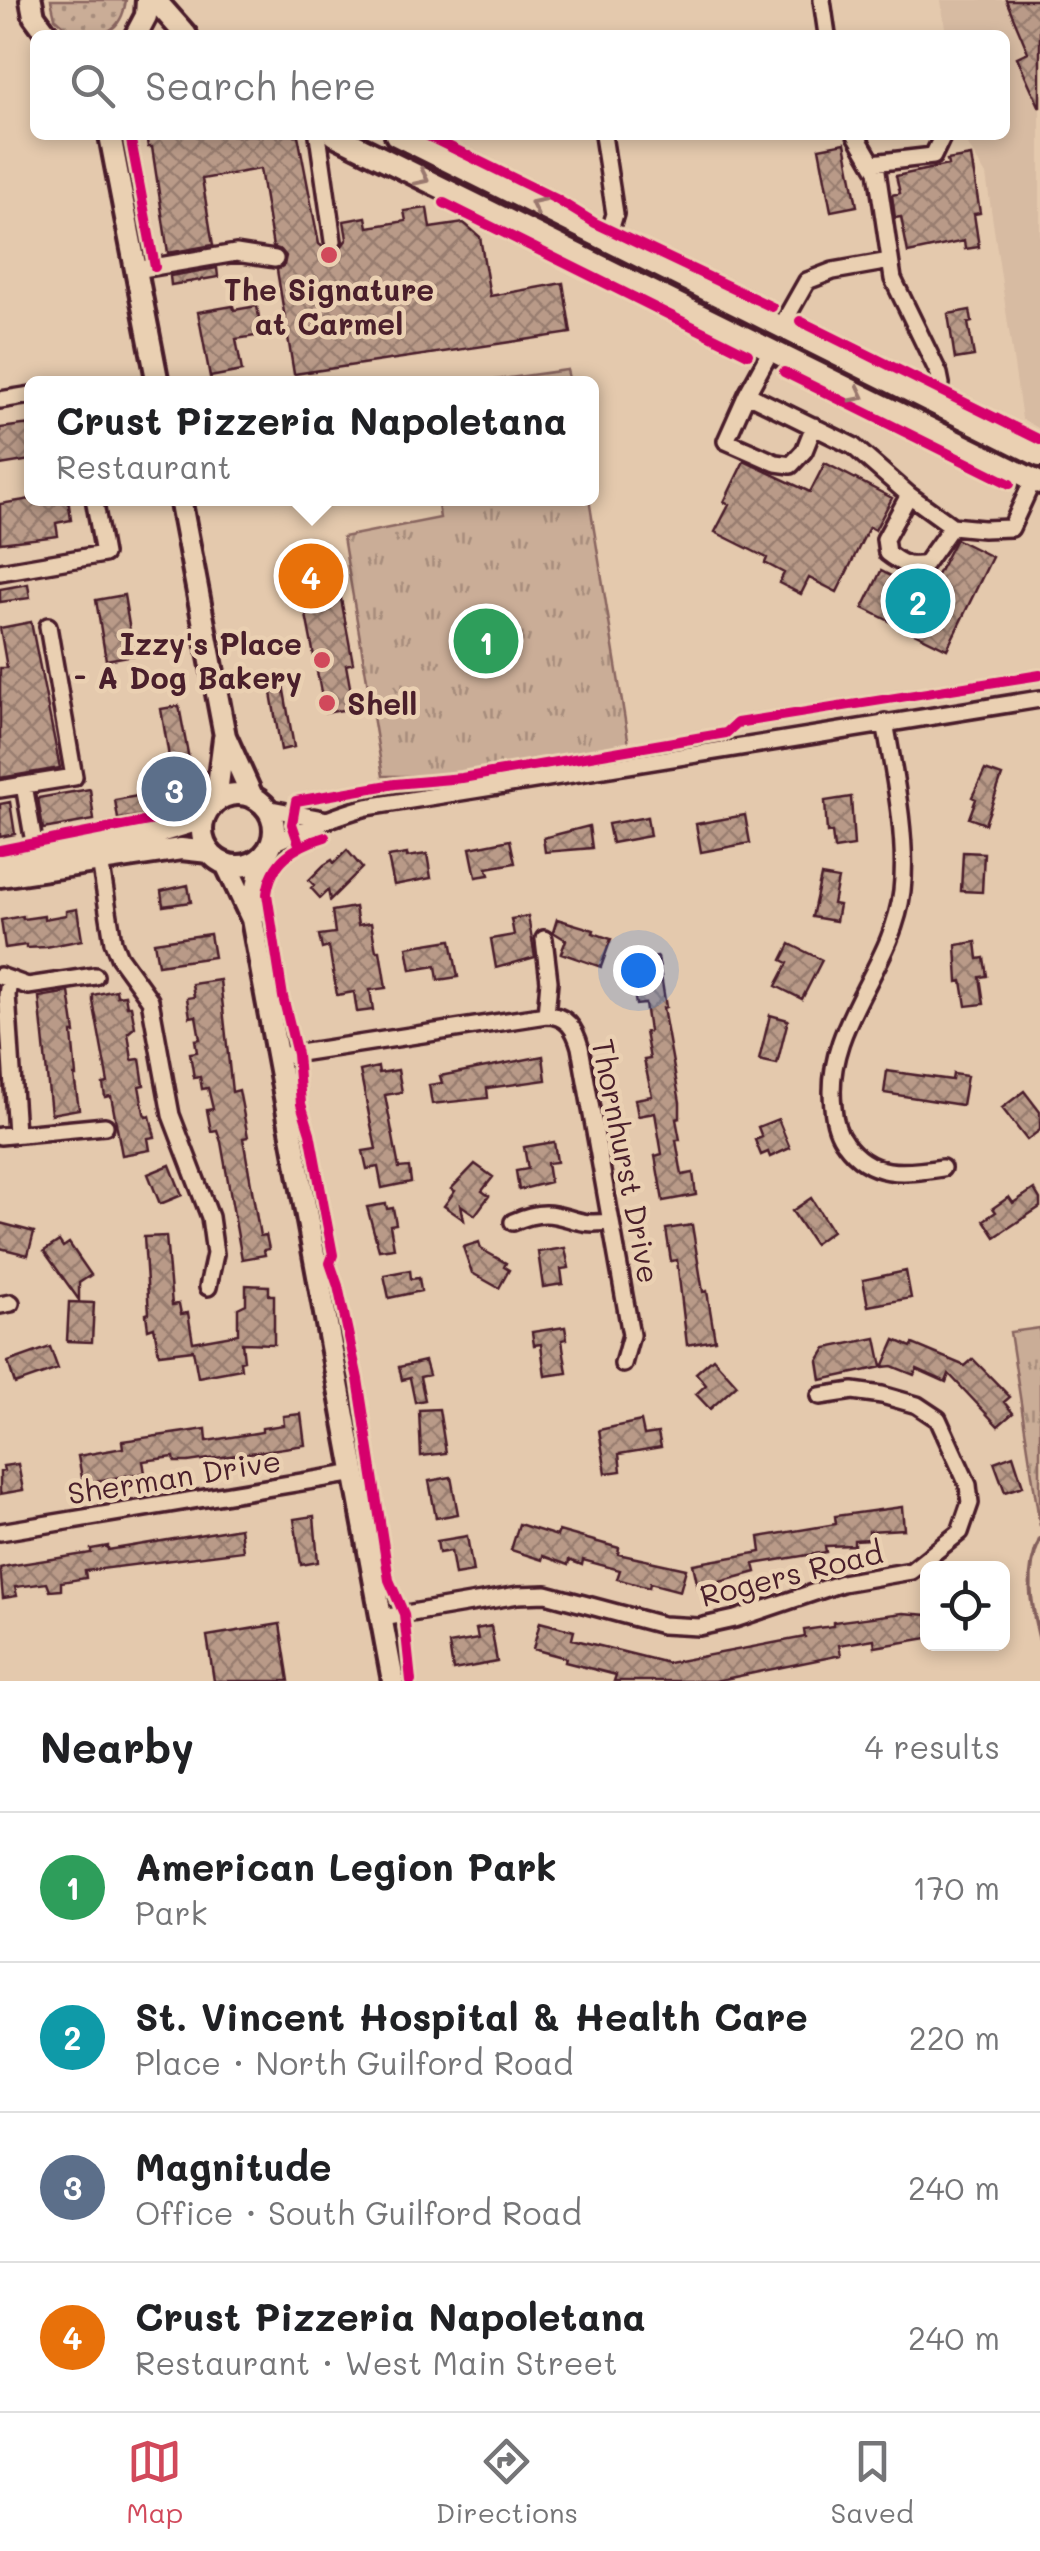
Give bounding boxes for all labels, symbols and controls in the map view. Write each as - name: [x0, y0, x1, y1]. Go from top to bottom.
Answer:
- search box: [30, 30, 1010, 140]
- icon: search: [65, 58, 120, 113]
- text: Search here: [145, 60, 376, 110]
- one-way arrow: [412, 166, 430, 186]
- one-way arrow: [529, 197, 547, 217]
- marker: The Signature at Carmel: [318, 244, 340, 266]
- place label: The Signature at Carmel: [224, 269, 434, 343]
- popup: [24, 376, 599, 506]
- one-way arrow: [847, 382, 865, 402]
- text: Crust Pizzeria Napoletana: [56, 395, 567, 445]
- text: Restaurant: [56, 445, 231, 487]
- pin: 4: [278, 538, 344, 614]
- pin: 2: [886, 564, 950, 638]
- pin: 1: [454, 604, 518, 678]
- place label: Izzy's Place - A Dog Bakery: [74, 623, 302, 697]
- marker: Izzy's Place - A Dog Bakery: [311, 649, 333, 671]
- place label: Shell: [347, 683, 417, 723]
- marker: Shell: [316, 692, 338, 714]
- pin: 3: [142, 752, 206, 826]
- your location: [613, 945, 664, 996]
- street label: Thornhurst Drive: [584, 1035, 670, 1287]
- street label: Sherman Drive: [64, 1439, 284, 1513]
- street label: Rogers Road: [695, 1531, 887, 1615]
- map controls: [920, 1561, 1010, 1651]
- button: locate: [920, 1561, 1010, 1651]
- text: Nearby: [40, 1719, 194, 1774]
- text: 4 results: [864, 1725, 1000, 1767]
- text: American Legion Park: [135, 1841, 557, 1891]
- text: 1: [65, 1866, 80, 1908]
- text: 170 m: [912, 1866, 1000, 1908]
- text: Park: [135, 1891, 208, 1933]
- text: St. Vincent Hospital & Health Care: [135, 1991, 808, 2041]
- text: 2: [64, 2016, 81, 2058]
- text: 220 m: [909, 2016, 1000, 2058]
- text: Place · North Guilford Road: [135, 2041, 573, 2083]
- text: Magnitude: [135, 2141, 332, 2191]
- text: 3: [63, 2166, 82, 2208]
- text: 240 m: [908, 2166, 1000, 2208]
- text: Office · South Guilford Road: [135, 2191, 582, 2233]
- text: Crust Pizzeria Napoletana: [135, 2291, 646, 2341]
- text: 4: [62, 2316, 83, 2358]
- text: 240 m: [908, 2316, 1000, 2358]
- text: Restaurant · West Main Street: [135, 2341, 617, 2383]
- tab: Map: [126, 2434, 183, 2530]
- tab: Directions: [436, 2434, 578, 2530]
- tab: Saved: [831, 2434, 914, 2530]

